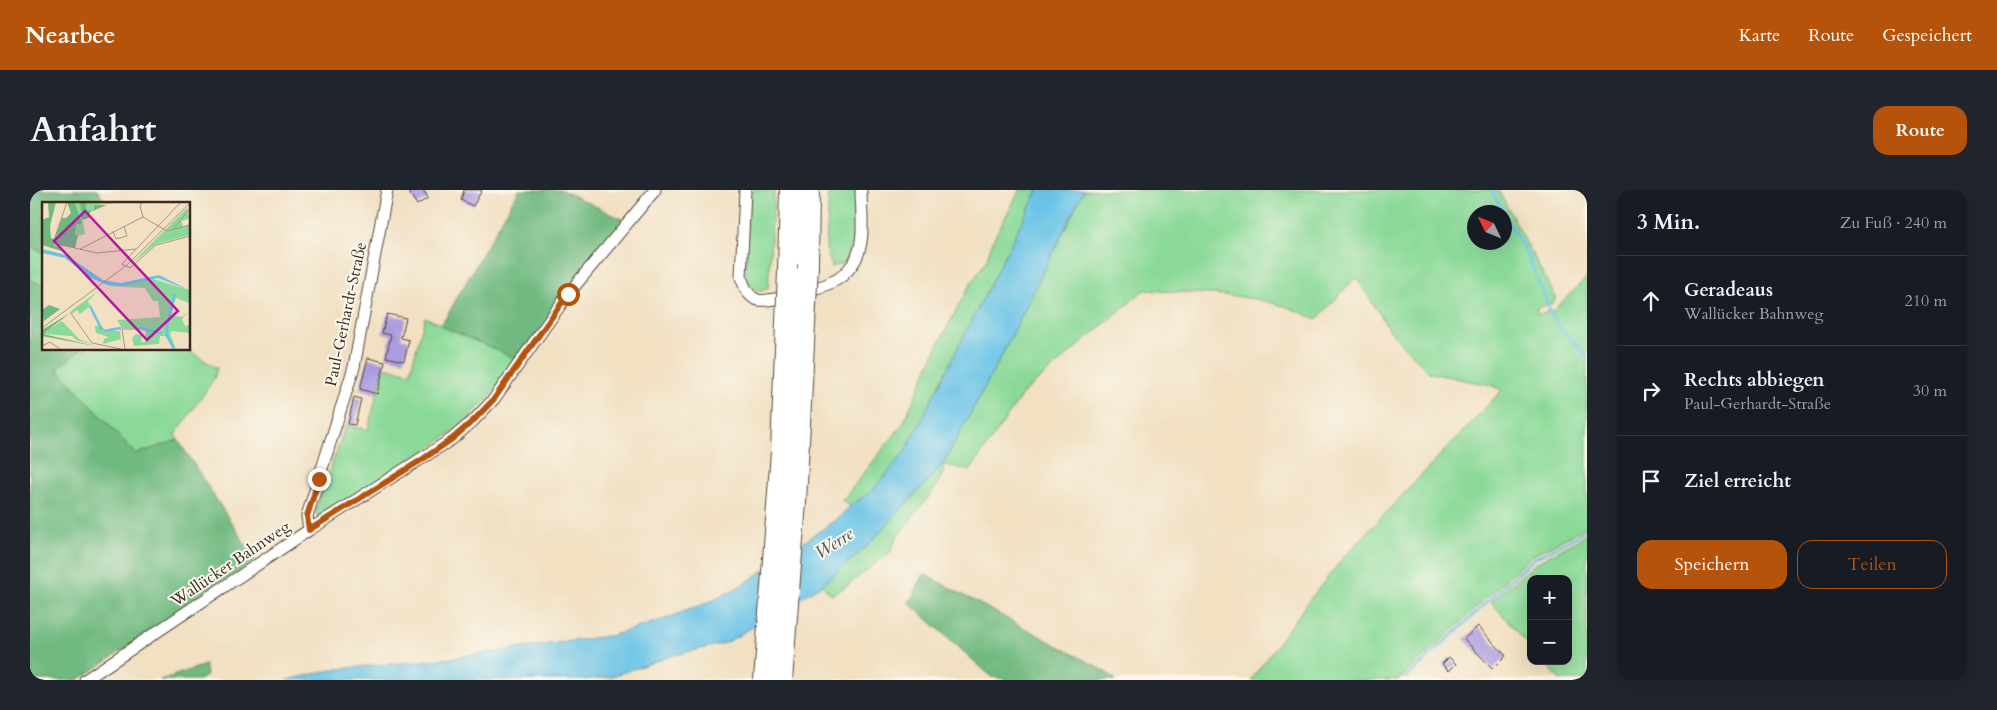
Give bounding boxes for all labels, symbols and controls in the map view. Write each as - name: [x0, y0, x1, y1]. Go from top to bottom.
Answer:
- text: Nearbee: [25, 19, 115, 52]
- text: Karte: [1739, 23, 1780, 48]
- text: Route: [1808, 23, 1854, 48]
- text: Gespeichert: [1882, 23, 1972, 48]
- text: Anfahrt: [30, 106, 156, 154]
- button: Route: [1873, 106, 1967, 155]
- inset map: [42, 202, 190, 350]
- north arrow: [1467, 205, 1512, 250]
- text: 3 Min.: [1637, 208, 1700, 237]
- text: Zu Fuß · 240 m: [1840, 212, 1947, 234]
- street label: Paul-Gerhardt-Straße: [320, 240, 372, 388]
- text: Geradeaus: [1684, 277, 1773, 303]
- route start: [557, 283, 580, 306]
- icon: ahead: [1637, 287, 1665, 315]
- text: 210 m: [1905, 290, 1947, 312]
- text: Wallücker Bahnweg: [1684, 303, 1823, 325]
- text: Rechts abbiegen: [1684, 367, 1825, 393]
- icon: right: [1637, 377, 1665, 405]
- text: 30 m: [1913, 380, 1947, 402]
- text: Paul-Gerhardt-Straße: [1684, 393, 1831, 415]
- icon: arrive: [1637, 467, 1665, 495]
- route end: [308, 468, 331, 491]
- text: Ziel erreicht: [1684, 468, 1791, 494]
- street label: Wallücker Bahnweg: [166, 516, 295, 613]
- water label: Werre: [810, 521, 859, 565]
- button: Speichern: [1637, 540, 1787, 589]
- button: Teilen: [1797, 540, 1947, 589]
- map controls: [1527, 575, 1572, 665]
- button: +: [1527, 575, 1572, 620]
- button: −: [1527, 620, 1572, 665]

